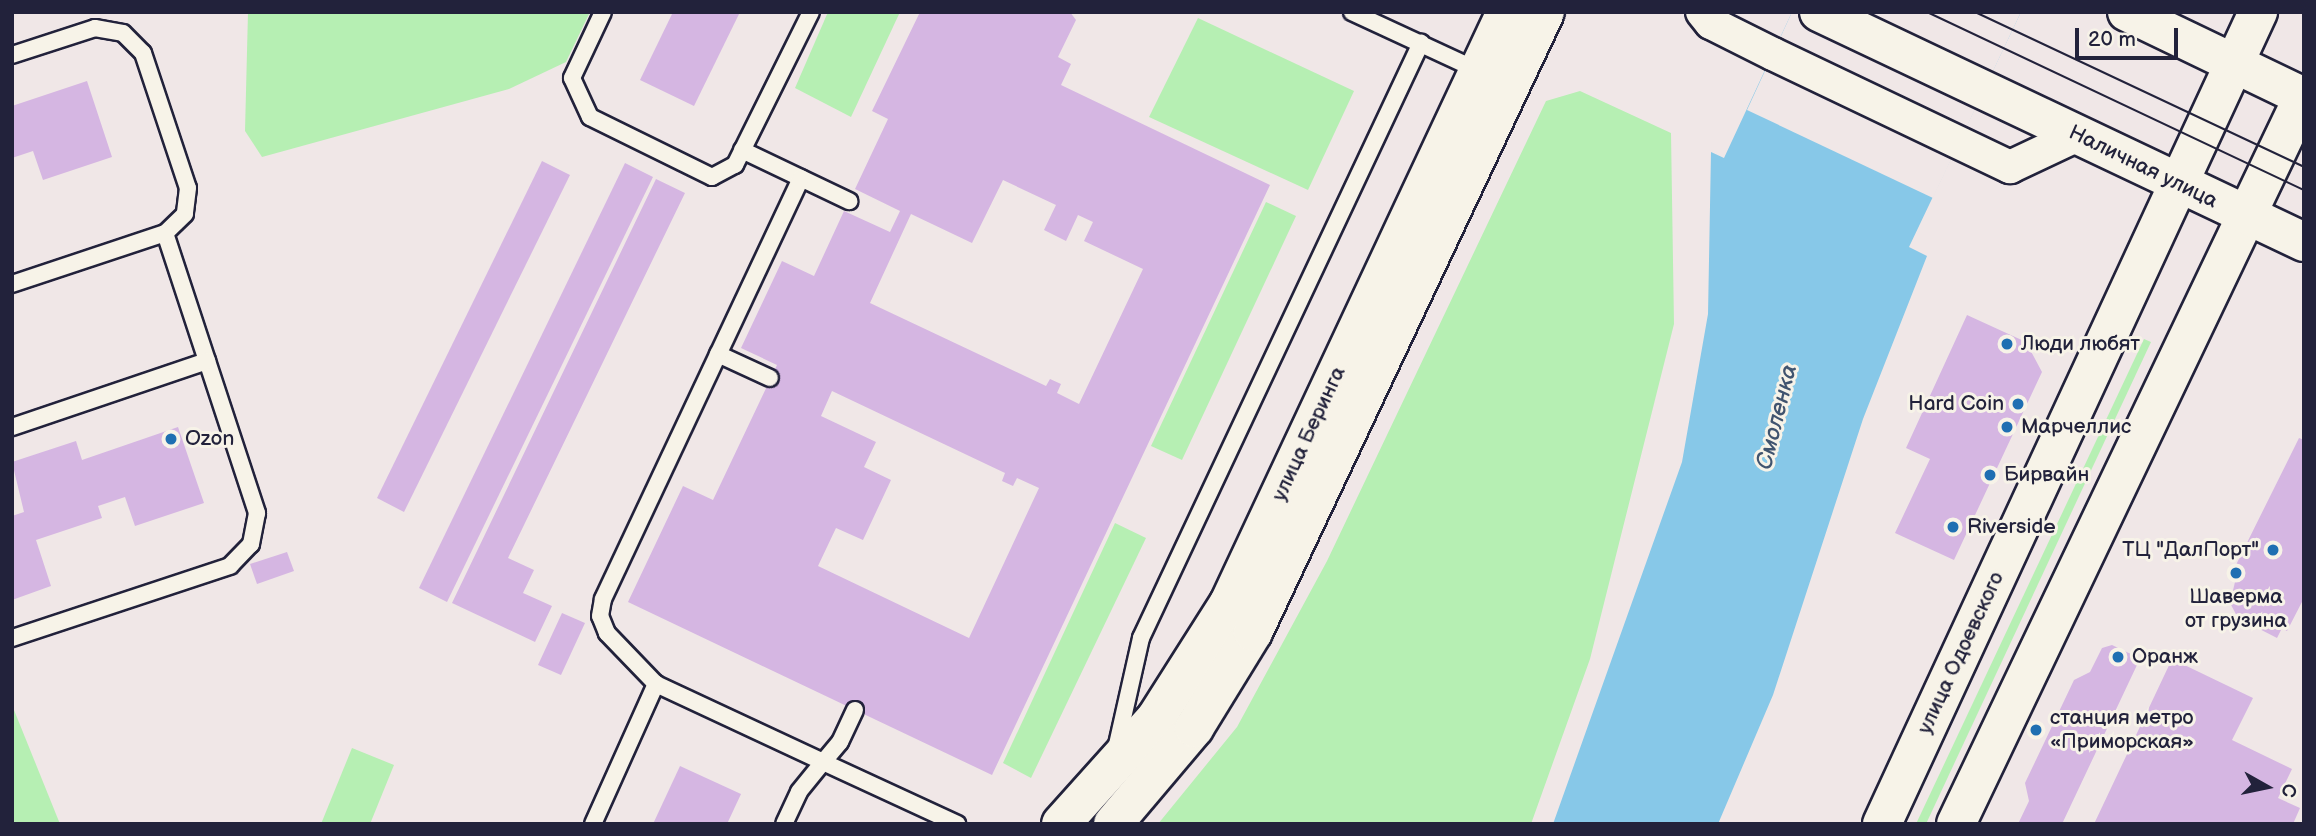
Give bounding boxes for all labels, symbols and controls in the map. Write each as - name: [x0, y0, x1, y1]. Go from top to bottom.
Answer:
- scale bar: [2078, 14, 2181, 58]
- text: 20 m: [2088, 27, 2136, 52]
- street label: Наличная улица: [2065, 120, 2221, 214]
- place label: Люди любят: [2021, 331, 2140, 357]
- marker: Люди любят: [1999, 336, 2015, 352]
- water label: Смоленка: [1751, 362, 1803, 472]
- street label: улица Беринга: [1267, 363, 1351, 505]
- place label: Hard Coin: [1908, 391, 2004, 417]
- marker: Hard Coin: [2010, 396, 2026, 412]
- place label: Марчеллис: [2021, 414, 2131, 440]
- marker: Марчеллис: [1999, 419, 2015, 435]
- place label: Ozon: [185, 426, 234, 452]
- marker: Ozon: [163, 431, 179, 447]
- place label: Бирвайн: [2004, 462, 2089, 488]
- marker: Бирвайн: [1982, 467, 1998, 483]
- place label: Riverside: [1967, 514, 2056, 540]
- marker: Riverside: [1945, 519, 1961, 535]
- place label: ТЦ "ДалПорт": [2122, 537, 2259, 563]
- marker: ТЦ "ДалПорт": [2265, 542, 2281, 558]
- marker: Шаверма от грузина: [2228, 565, 2244, 581]
- street label: улица Одоевского: [1912, 568, 2010, 738]
- place label: Шаверма от грузина: [2185, 584, 2287, 634]
- place label: Оранж: [2132, 644, 2198, 670]
- marker: Оранж: [2110, 649, 2126, 665]
- place label: станция метро «Приморская»: [2050, 705, 2194, 755]
- marker: станция метро «Приморская»: [2028, 722, 2044, 738]
- north arrow: [2232, 752, 2302, 822]
- text: С: [2276, 782, 2301, 799]

